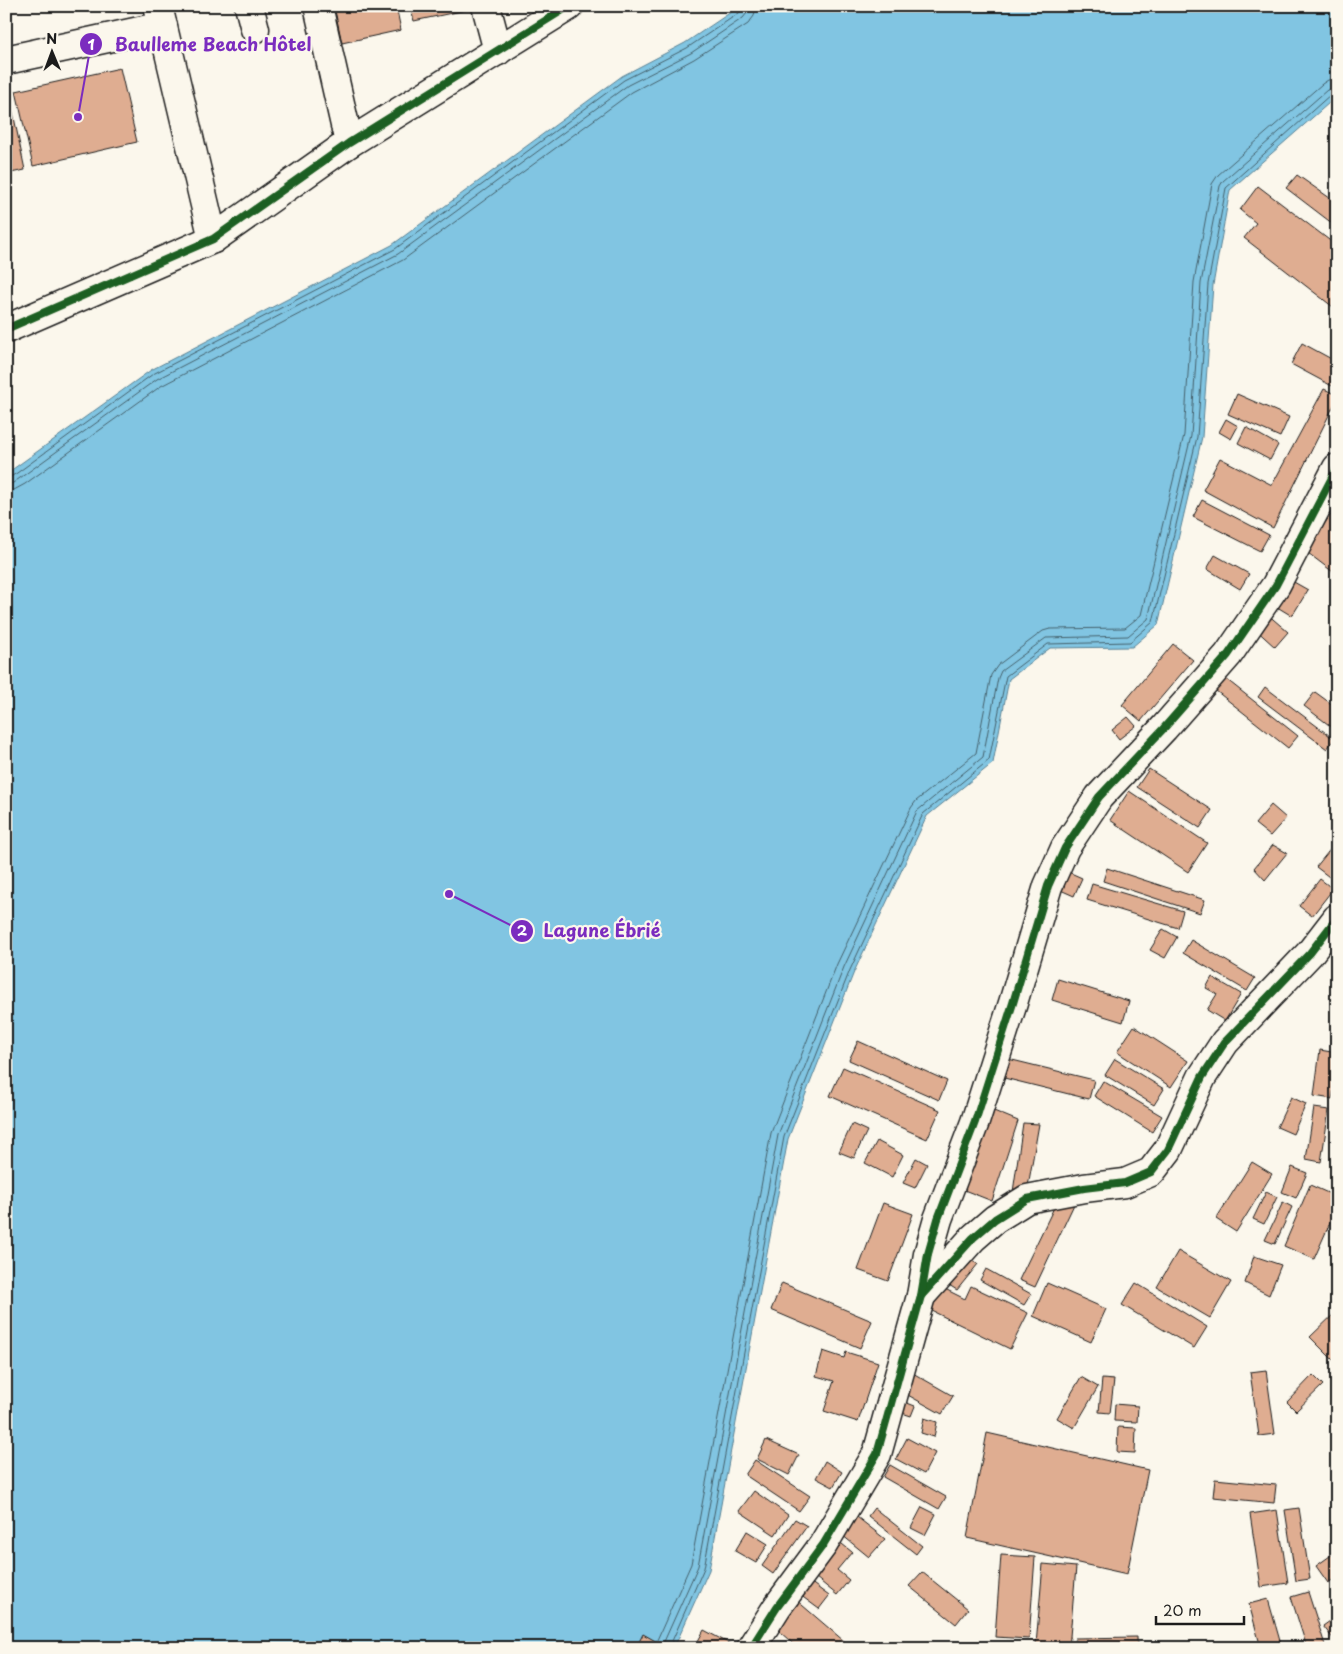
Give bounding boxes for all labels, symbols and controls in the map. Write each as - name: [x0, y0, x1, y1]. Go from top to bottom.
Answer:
- north arrow: [28, 28, 78, 78]
- text: N: [46, 28, 57, 49]
- callout: Baulleme Beach Hôtel: [78, 28, 322, 61]
- text: Baulleme Beach Hôtel: [115, 30, 311, 57]
- text: 1: [87, 32, 95, 55]
- callout: Lagune Ébrié: [509, 914, 671, 947]
- text: Lagune Ébrié: [544, 916, 661, 943]
- text: 2: [517, 918, 528, 941]
- scale bar: [1156, 1594, 1243, 1626]
- text: 20 m: [1163, 1598, 1202, 1621]

